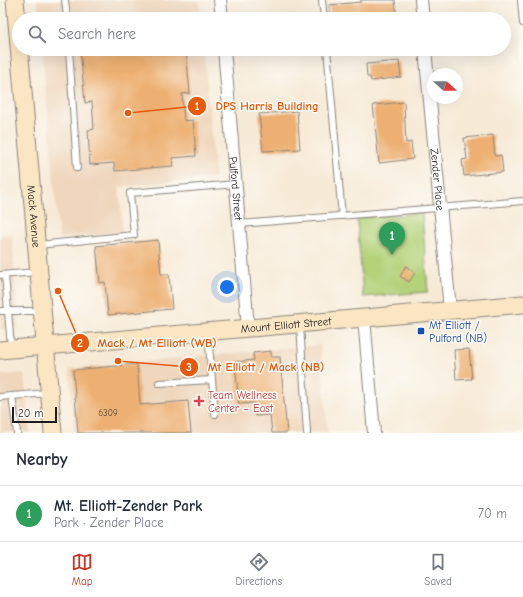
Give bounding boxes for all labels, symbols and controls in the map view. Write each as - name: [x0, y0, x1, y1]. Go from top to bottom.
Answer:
- search box: [12, 12, 511, 56]
- icon: search: [26, 23, 48, 45]
- text: Search here: [58, 25, 136, 43]
- north arrow: [427, 68, 463, 104]
- callout: DPS Harris Building: [187, 94, 326, 118]
- text: 1: [195, 99, 200, 113]
- text: DPS Harris Building: [215, 99, 319, 113]
- street label: Zender Place: [428, 148, 447, 212]
- street label: Pulford Street: [227, 156, 245, 222]
- street label: Mack Avenue: [25, 184, 43, 248]
- pin: 1: [379, 222, 405, 255]
- your location: [217, 277, 237, 297]
- street label: Mount Elliott Street: [240, 314, 333, 335]
- place label: Mt Elliott / Pulford (NB): [429, 319, 487, 345]
- marker: Mt Elliott / Pulford (NB): [416, 326, 426, 336]
- callout: Mack / Mt Elliott (WB): [70, 331, 225, 355]
- text: 2: [77, 336, 83, 350]
- text: Mack / Mt Elliott (WB): [98, 336, 217, 350]
- callout: Mt Elliott / Mack (NB): [179, 355, 332, 379]
- text: 3: [186, 360, 192, 374]
- text: Mt Elliott / Mack (NB): [208, 360, 324, 374]
- place label: Team Wellness Center – East: [208, 389, 277, 415]
- marker: Team Wellness Center – East: [193, 395, 205, 407]
- scale bar: [12, 405, 57, 424]
- text: 20 m: [18, 407, 43, 420]
- house number: 6309: [98, 408, 118, 418]
- text: Nearby: [16, 450, 67, 469]
- text: Mt. Elliott-Zender Park: [54, 497, 202, 515]
- text: 1: [26, 506, 32, 521]
- text: 70 m: [478, 506, 507, 521]
- text: Park · Zender Place: [54, 515, 164, 530]
- tab: Map: [71, 551, 93, 588]
- tab: Directions: [235, 551, 282, 588]
- tab: Saved: [424, 551, 452, 588]

